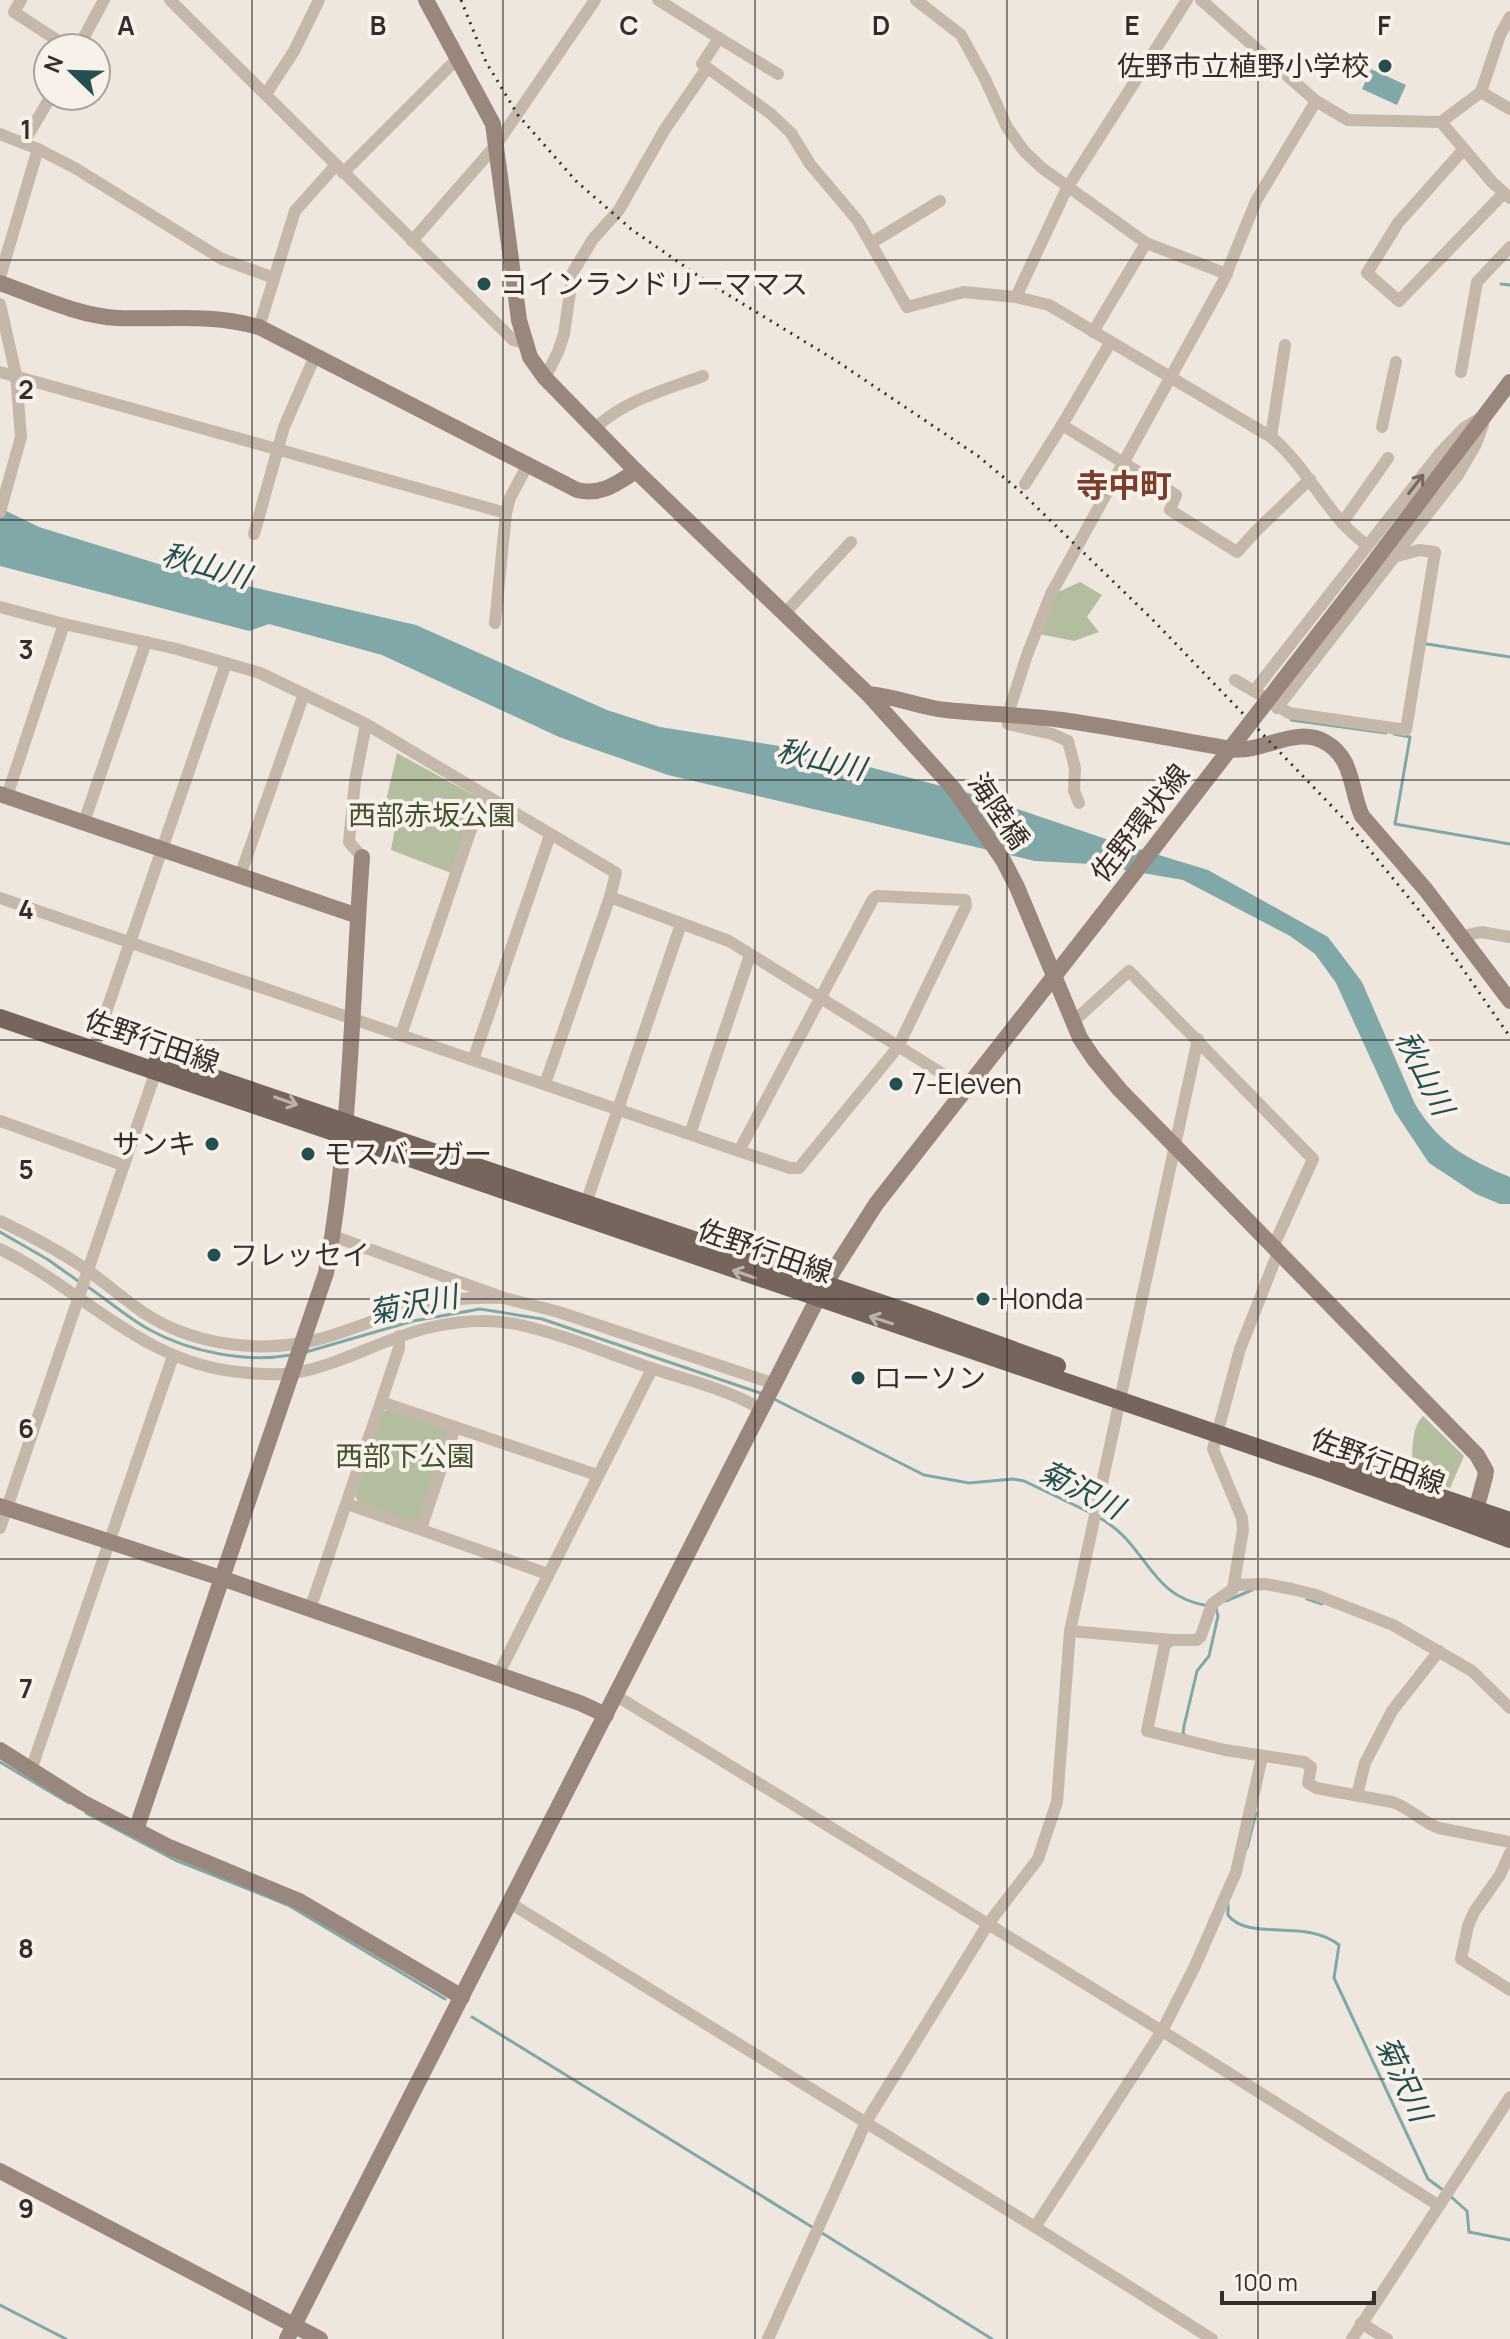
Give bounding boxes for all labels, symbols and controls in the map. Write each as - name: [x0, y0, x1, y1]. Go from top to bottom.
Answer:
- text: A: [117, 7, 135, 43]
- text: B: [370, 7, 386, 43]
- text: C: [619, 7, 639, 43]
- text: D: [872, 7, 890, 43]
- text: E: [1124, 7, 1140, 43]
- text: F: [1377, 7, 1391, 43]
- north arrow: [32, 32, 112, 112]
- place label: 佐野市立植野小学校: [1117, 46, 1369, 84]
- text: N: [37, 51, 70, 77]
- marker: 佐野市立植野小学校: [1376, 57, 1394, 75]
- text: 1: [20, 111, 32, 147]
- place label: コインランドリーママス: [500, 264, 808, 302]
- marker: コインランドリーママス: [475, 275, 493, 293]
- text: 2: [18, 371, 34, 407]
- district label: 寺中町: [1076, 463, 1172, 507]
- one-way arrow: [1407, 474, 1424, 495]
- water label: 秋山川: [158, 532, 258, 597]
- text: 3: [18, 631, 34, 667]
- water label: 秋山川: [773, 728, 873, 789]
- street label: 佐野環状線: [1081, 756, 1197, 889]
- street label: 海陸橋: [961, 765, 1039, 856]
- park label: 西部赤坂公園: [348, 795, 516, 833]
- text: 4: [18, 891, 34, 927]
- street label: 佐野行田線: [80, 999, 225, 1081]
- water label: 秋山川: [1387, 1023, 1465, 1124]
- place label: 7-Eleven: [912, 1064, 1022, 1102]
- marker: 7-Eleven: [887, 1075, 905, 1093]
- one-way arrow: [274, 1095, 299, 1110]
- place label: サンキ: [112, 1124, 196, 1162]
- place label: モスバーガー: [324, 1134, 492, 1172]
- marker: サンキ: [203, 1135, 221, 1153]
- marker: モスバーガー: [299, 1145, 317, 1163]
- text: 5: [18, 1151, 34, 1187]
- street label: 佐野行田線: [693, 1209, 838, 1291]
- place label: フレッセイ: [230, 1235, 370, 1273]
- marker: フレッセイ: [205, 1246, 223, 1264]
- one-way arrow: [732, 1266, 757, 1281]
- water label: 菊沢川: [365, 1274, 464, 1332]
- place label: Honda: [999, 1279, 1083, 1317]
- marker: Honda: [974, 1290, 992, 1308]
- one-way arrow: [869, 1311, 894, 1326]
- place label: ローソン: [874, 1358, 986, 1396]
- marker: ローソン: [849, 1369, 867, 1387]
- text: 6: [18, 1410, 34, 1446]
- street label: 佐野行田線: [1306, 1418, 1451, 1502]
- park label: 西部下公園: [335, 1436, 475, 1474]
- water label: 菊沢川: [1032, 1450, 1134, 1529]
- text: 7: [19, 1670, 33, 1706]
- text: 8: [18, 1930, 34, 1966]
- water label: 菊沢川: [1367, 2029, 1443, 2131]
- text: 9: [18, 2190, 34, 2226]
- scale bar: [1222, 2255, 1374, 2305]
- text: 100 m: [1234, 2265, 1298, 2298]

